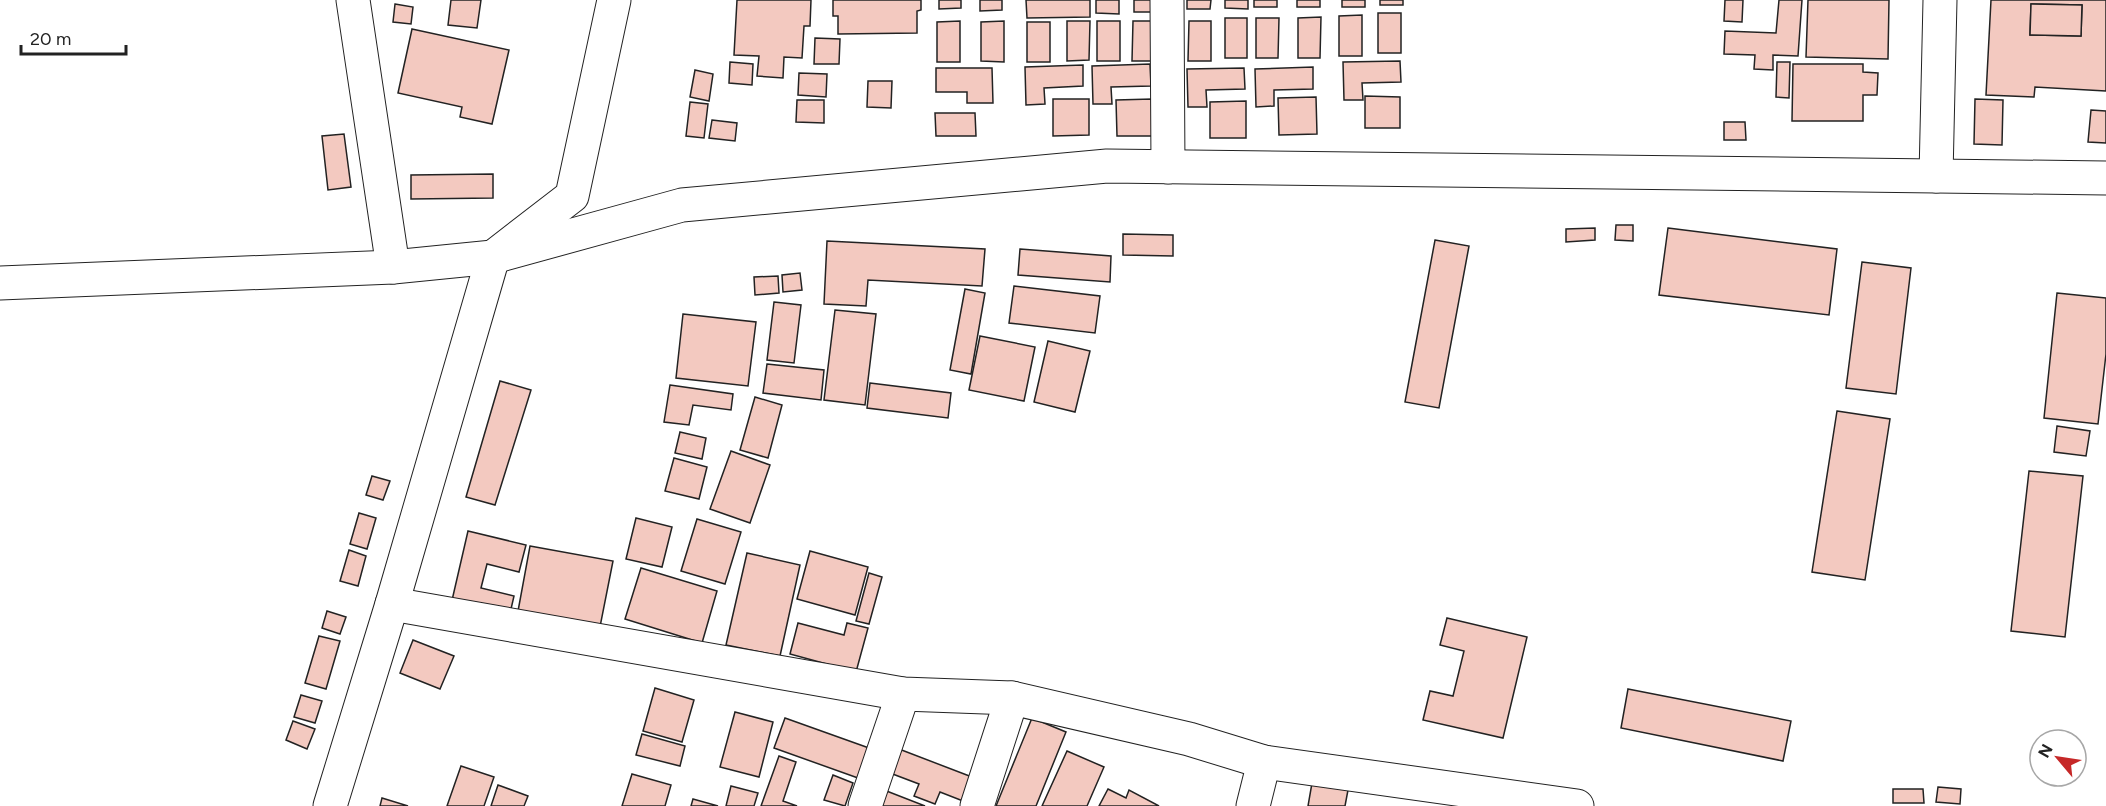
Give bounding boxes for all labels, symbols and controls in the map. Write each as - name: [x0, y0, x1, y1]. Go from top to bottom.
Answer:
- scale bar: [21, 18, 126, 56]
- text: 20 m: [30, 28, 71, 50]
- north arrow: [2028, 728, 2088, 788]
- text: N: [2034, 741, 2057, 761]

